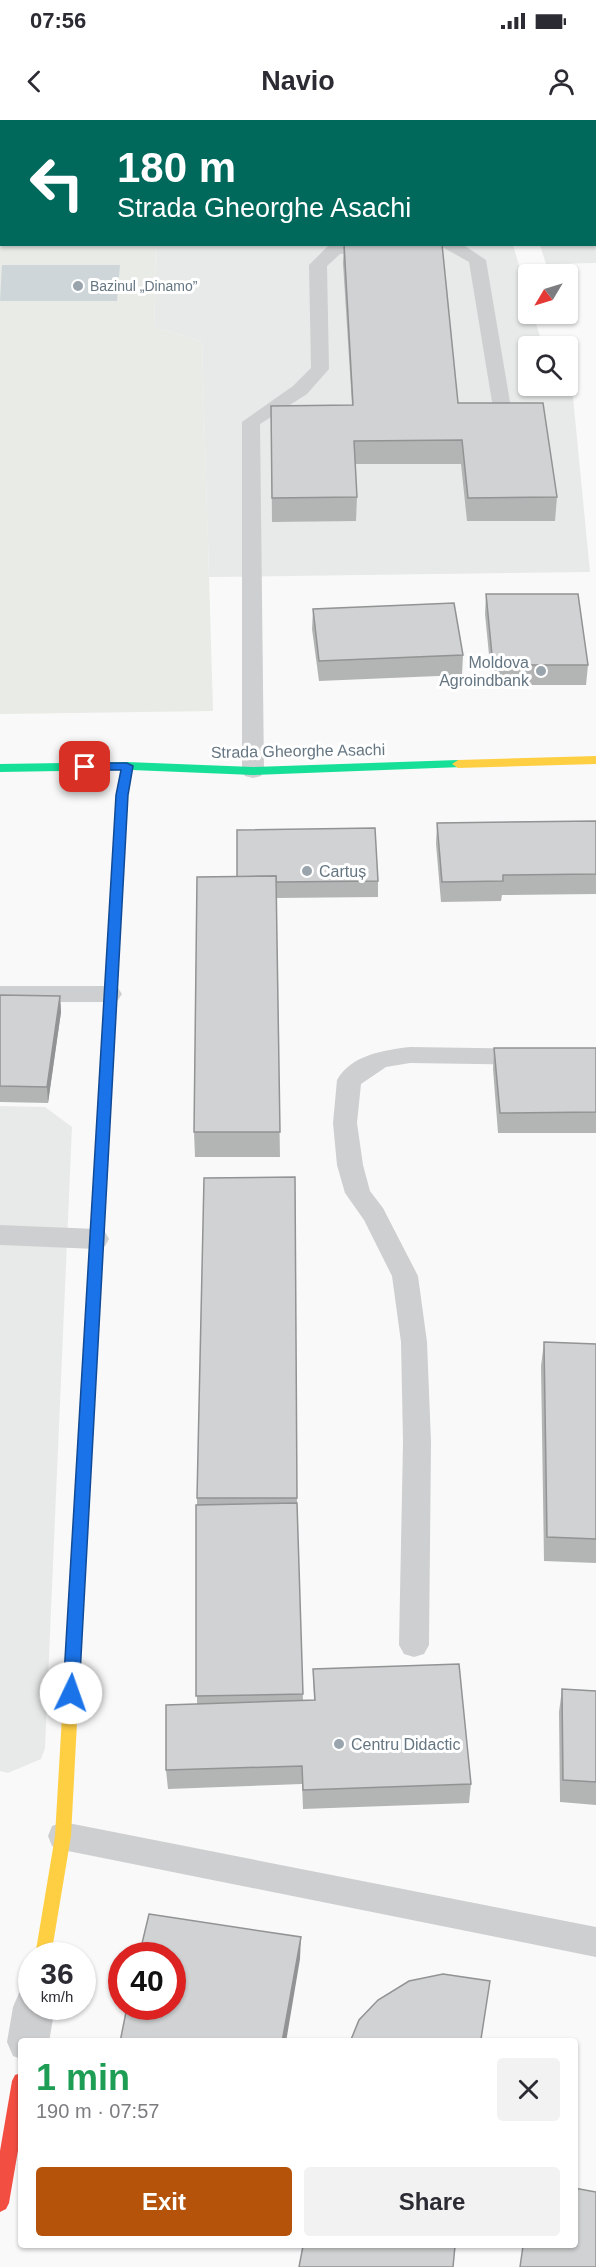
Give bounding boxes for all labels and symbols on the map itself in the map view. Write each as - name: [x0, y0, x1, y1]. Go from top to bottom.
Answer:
- north arrow: [518, 264, 578, 324]
- place label: Bazinul „Dinamo”: [90, 278, 198, 294]
- marker: Bazinul „Dinamo”: [71, 279, 85, 293]
- place label: Moldova Agroindbank: [439, 654, 530, 689]
- marker: Moldova Agroindbank: [534, 664, 548, 678]
- pin: [59, 741, 110, 792]
- street label: Strada Gheorghe Asachi: [211, 741, 385, 761]
- place label: Cartuș: [319, 863, 366, 880]
- marker: Cartuș: [300, 864, 314, 878]
- position arrow: [39, 1661, 103, 1725]
- place label: Centru Didactic: [351, 1736, 460, 1753]
- marker: Centru Didactic: [332, 1737, 346, 1751]
- speed limit sign: 40: [108, 1942, 186, 2020]

